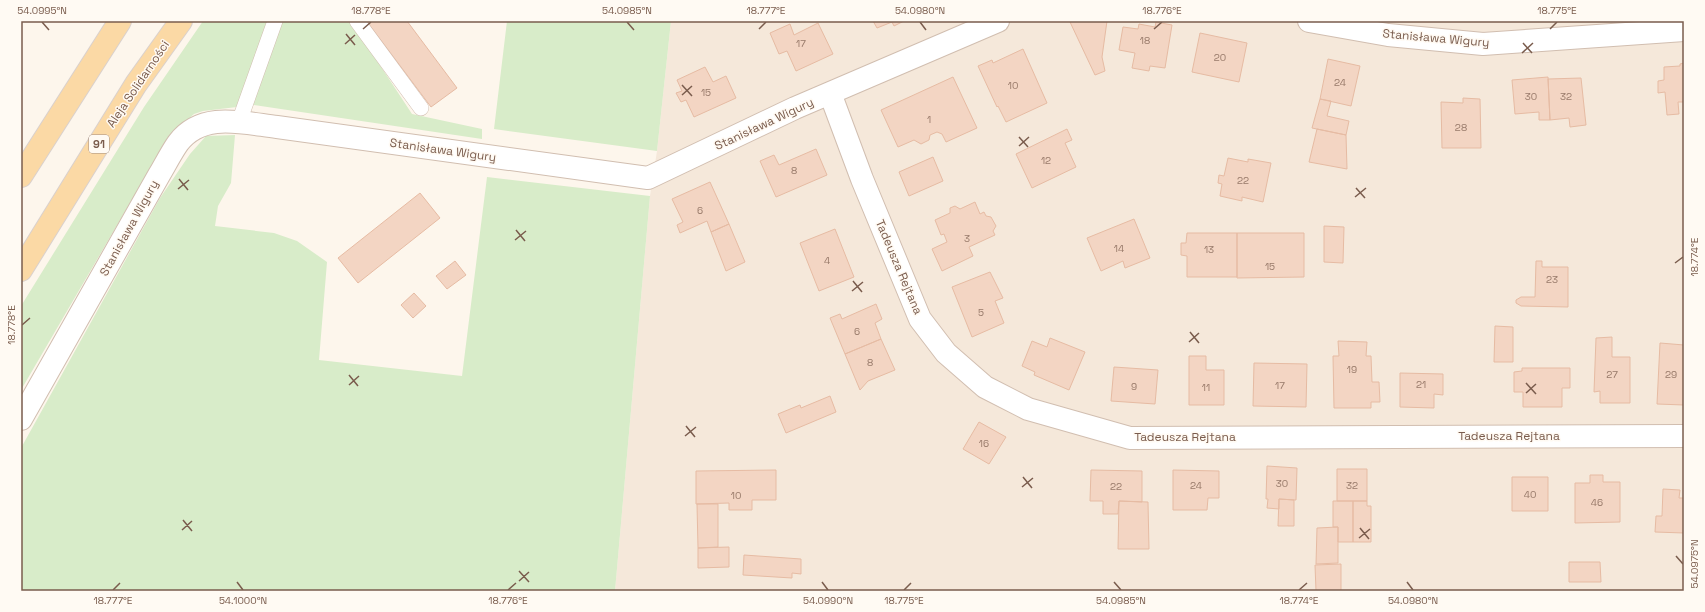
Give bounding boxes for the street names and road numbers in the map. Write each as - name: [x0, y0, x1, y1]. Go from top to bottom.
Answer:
- street label: Stanisława Wigury: [1382, 25, 1490, 51]
- street label: Aleja Solidarności: [103, 37, 173, 131]
- street label: Stanisława Wigury: [712, 94, 816, 154]
- road number: 91: [89, 135, 109, 153]
- street label: Stanisława Wigury: [389, 135, 497, 165]
- street label: Stanisława Wigury: [96, 177, 162, 279]
- street label: Tadeusza Rejtana: [872, 217, 926, 317]
- street label: Tadeusza Rejtana: [1458, 428, 1560, 444]
- street label: Tadeusza Rejtana: [1134, 429, 1236, 445]

